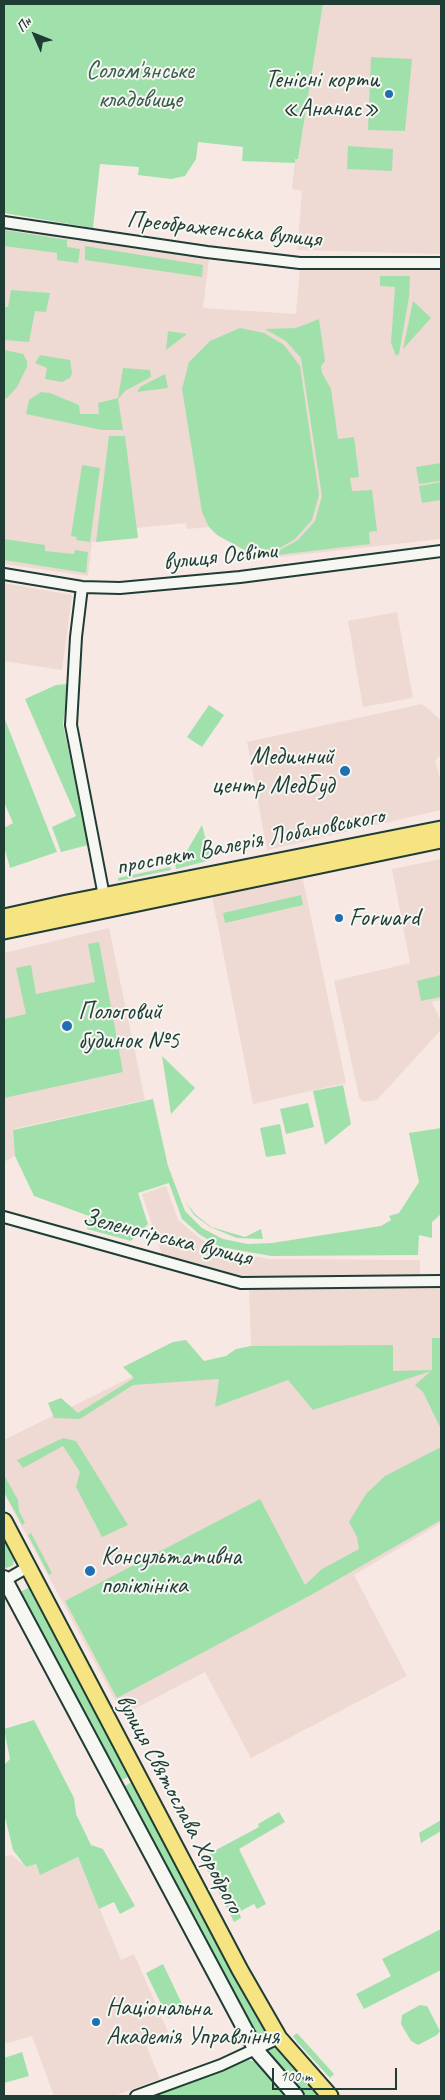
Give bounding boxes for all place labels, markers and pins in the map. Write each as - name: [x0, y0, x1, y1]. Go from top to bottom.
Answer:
- place label: Тенісні корти «Ананас»: [265, 65, 379, 124]
- marker: Тенісні корти «Ананас»: [383, 88, 395, 100]
- place label: Медичний центр МедБуд: [212, 742, 334, 801]
- marker: Медичний центр МедБуд: [338, 764, 352, 778]
- place label: Forward: [349, 903, 419, 933]
- marker: Forward: [333, 912, 345, 924]
- place label: Пологовий будинок №5: [78, 997, 179, 1056]
- marker: Пологовий будинок №5: [60, 1019, 74, 1033]
- place label: Консультативна поліклініка: [101, 1542, 241, 1601]
- marker: Консультативна поліклініка: [83, 1564, 97, 1578]
- place label: Національна Академія Управління: [106, 1993, 279, 2052]
- marker: Національна Академія Управління: [90, 2016, 102, 2028]

